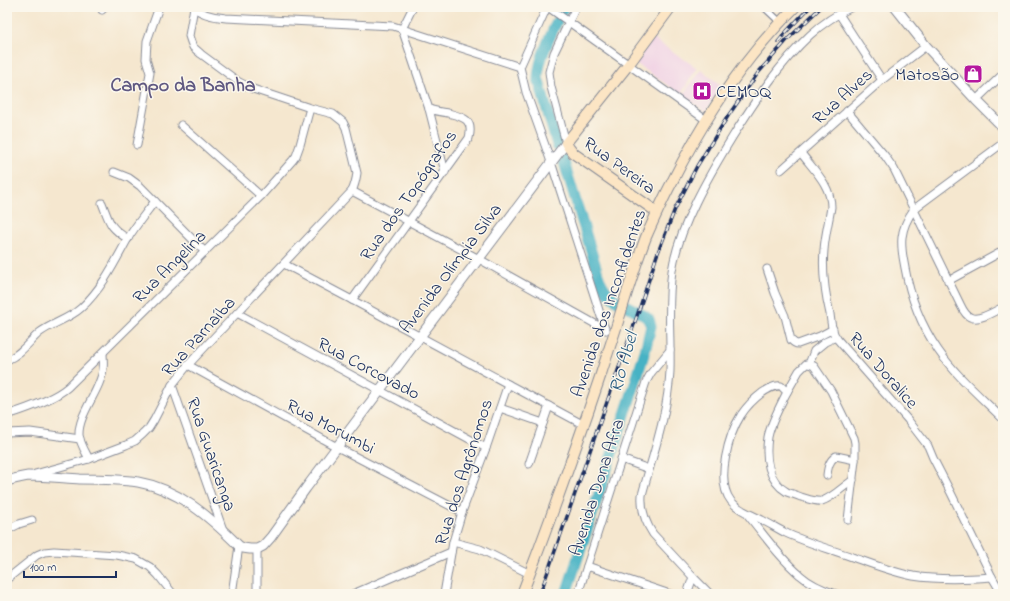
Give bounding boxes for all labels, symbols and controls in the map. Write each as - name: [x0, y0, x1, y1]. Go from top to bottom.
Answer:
- street label: Rua Alves: [807, 63, 879, 132]
- place label: Matosão: [895, 63, 959, 89]
- shop icon: Matosão: [962, 63, 984, 85]
- district label: Campo da Banha: [110, 72, 256, 101]
- hospital icon: CEMOQ: [691, 80, 713, 102]
- place label: CEMOQ: [716, 80, 772, 106]
- street label: Rua dos Topógrafos: [355, 125, 466, 268]
- street label: Rua Pereira: [577, 131, 660, 202]
- street label: Avenida Olímpia Silva: [394, 199, 509, 340]
- street label: Avenida dos Inconfidentes: [565, 206, 654, 401]
- street label: Rua Angelina: [127, 224, 214, 311]
- street label: Rua Parnaíba: [156, 291, 243, 383]
- water label: Rio Abel: [603, 326, 647, 396]
- street label: Rua Doralice: [842, 327, 924, 416]
- street label: Rua Corcovado: [312, 332, 424, 408]
- street label: Rua Morumbi: [281, 393, 379, 462]
- street label: Rua Guaricanga: [178, 394, 242, 515]
- street label: Rua dos Agrônomos: [429, 396, 502, 549]
- street label: Avenida Dona Afra: [563, 416, 632, 560]
- scale bar: [24, 553, 116, 579]
- text: 100 m: [30, 559, 57, 577]

